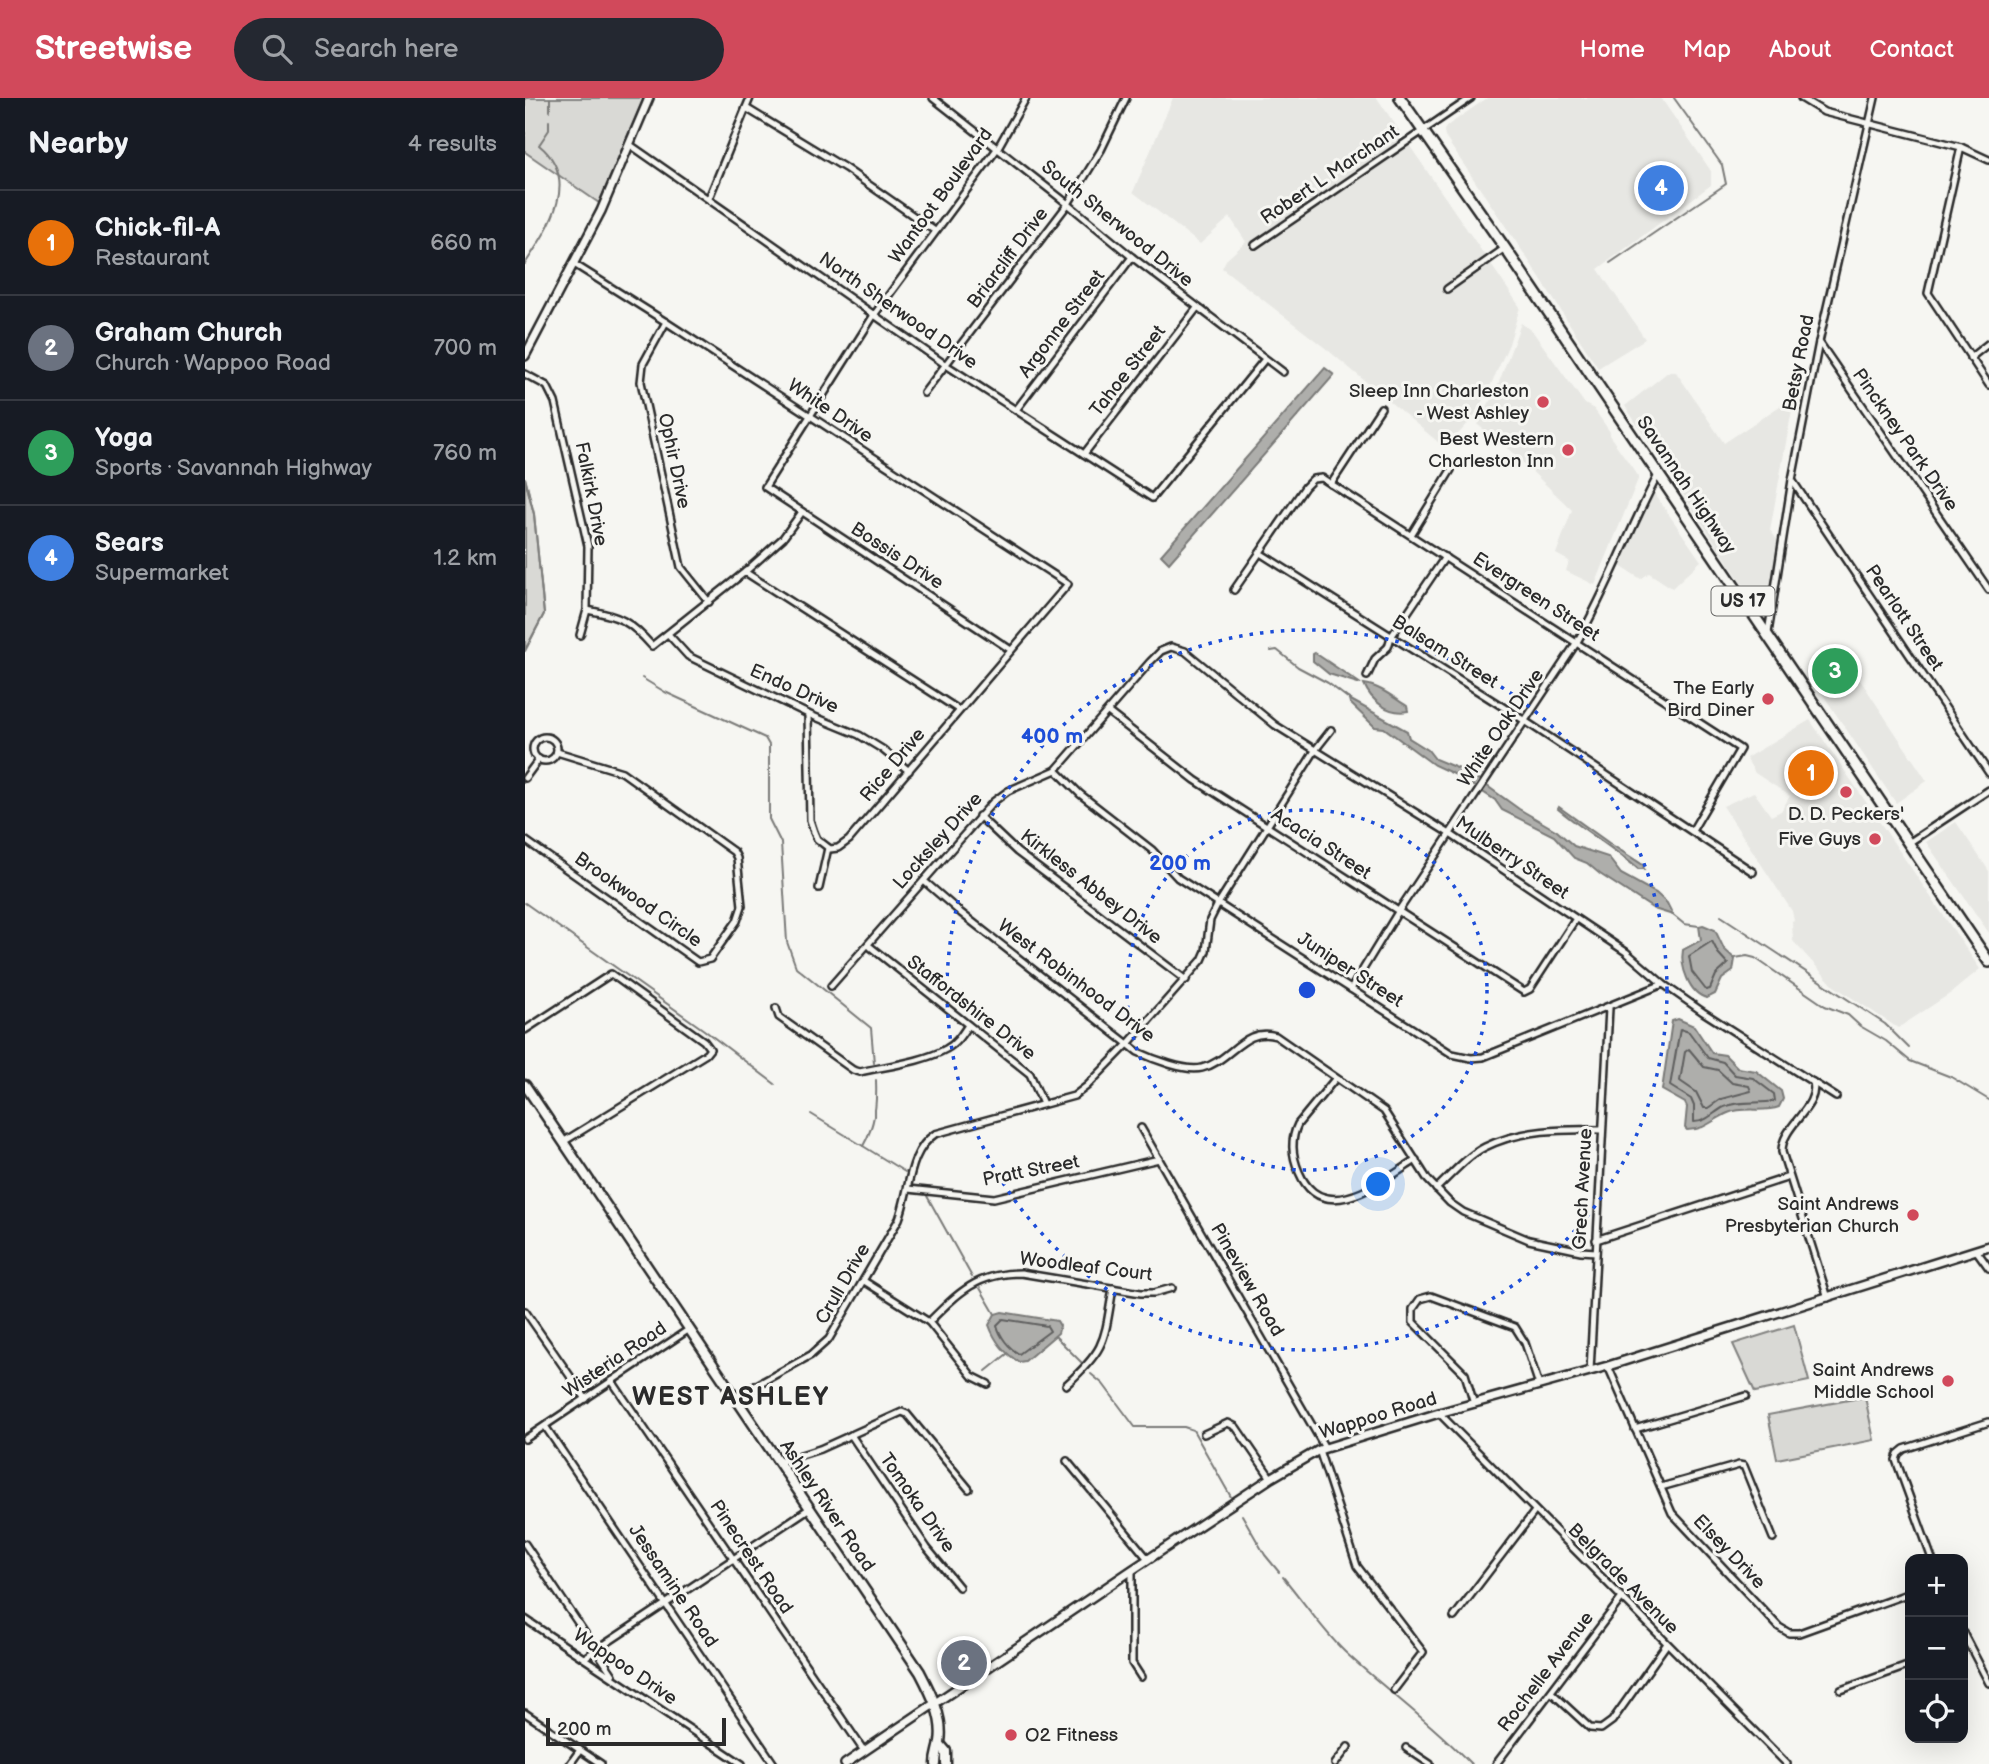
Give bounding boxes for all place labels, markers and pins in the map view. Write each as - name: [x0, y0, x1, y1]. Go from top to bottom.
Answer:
- pin: 4: [1638, 162, 1684, 214]
- place label: Sleep Inn Charleston - West Ashley: [1349, 380, 1529, 425]
- marker: Sleep Inn Charleston - West Ashley: [1535, 394, 1551, 410]
- place label: Best Western Charleston Inn: [1428, 428, 1554, 473]
- marker: Best Western Charleston Inn: [1560, 442, 1576, 458]
- pin: 3: [1812, 645, 1858, 697]
- place label: The Early Bird Diner: [1667, 677, 1755, 722]
- marker: The Early Bird Diner: [1760, 691, 1776, 707]
- pin: 1: [1788, 747, 1834, 799]
- marker: D. D. Peckers': [1838, 784, 1854, 800]
- place label: D. D. Peckers': [1788, 803, 1904, 826]
- place label: Five Guys: [1778, 828, 1861, 851]
- marker: Five Guys: [1867, 831, 1883, 847]
- centre of rings: [1295, 978, 1319, 1002]
- place label: Saint Andrews Presbyterian Church: [1725, 1193, 1899, 1238]
- marker: Saint Andrews Presbyterian Church: [1905, 1207, 1921, 1223]
- place label: Saint Andrews Middle School: [1813, 1359, 1934, 1404]
- marker: Saint Andrews Middle School: [1940, 1373, 1956, 1389]
- pin: 2: [941, 1637, 987, 1689]
- place label: O2 Fitness: [1025, 1724, 1118, 1747]
- marker: O2 Fitness: [1003, 1727, 1019, 1743]

